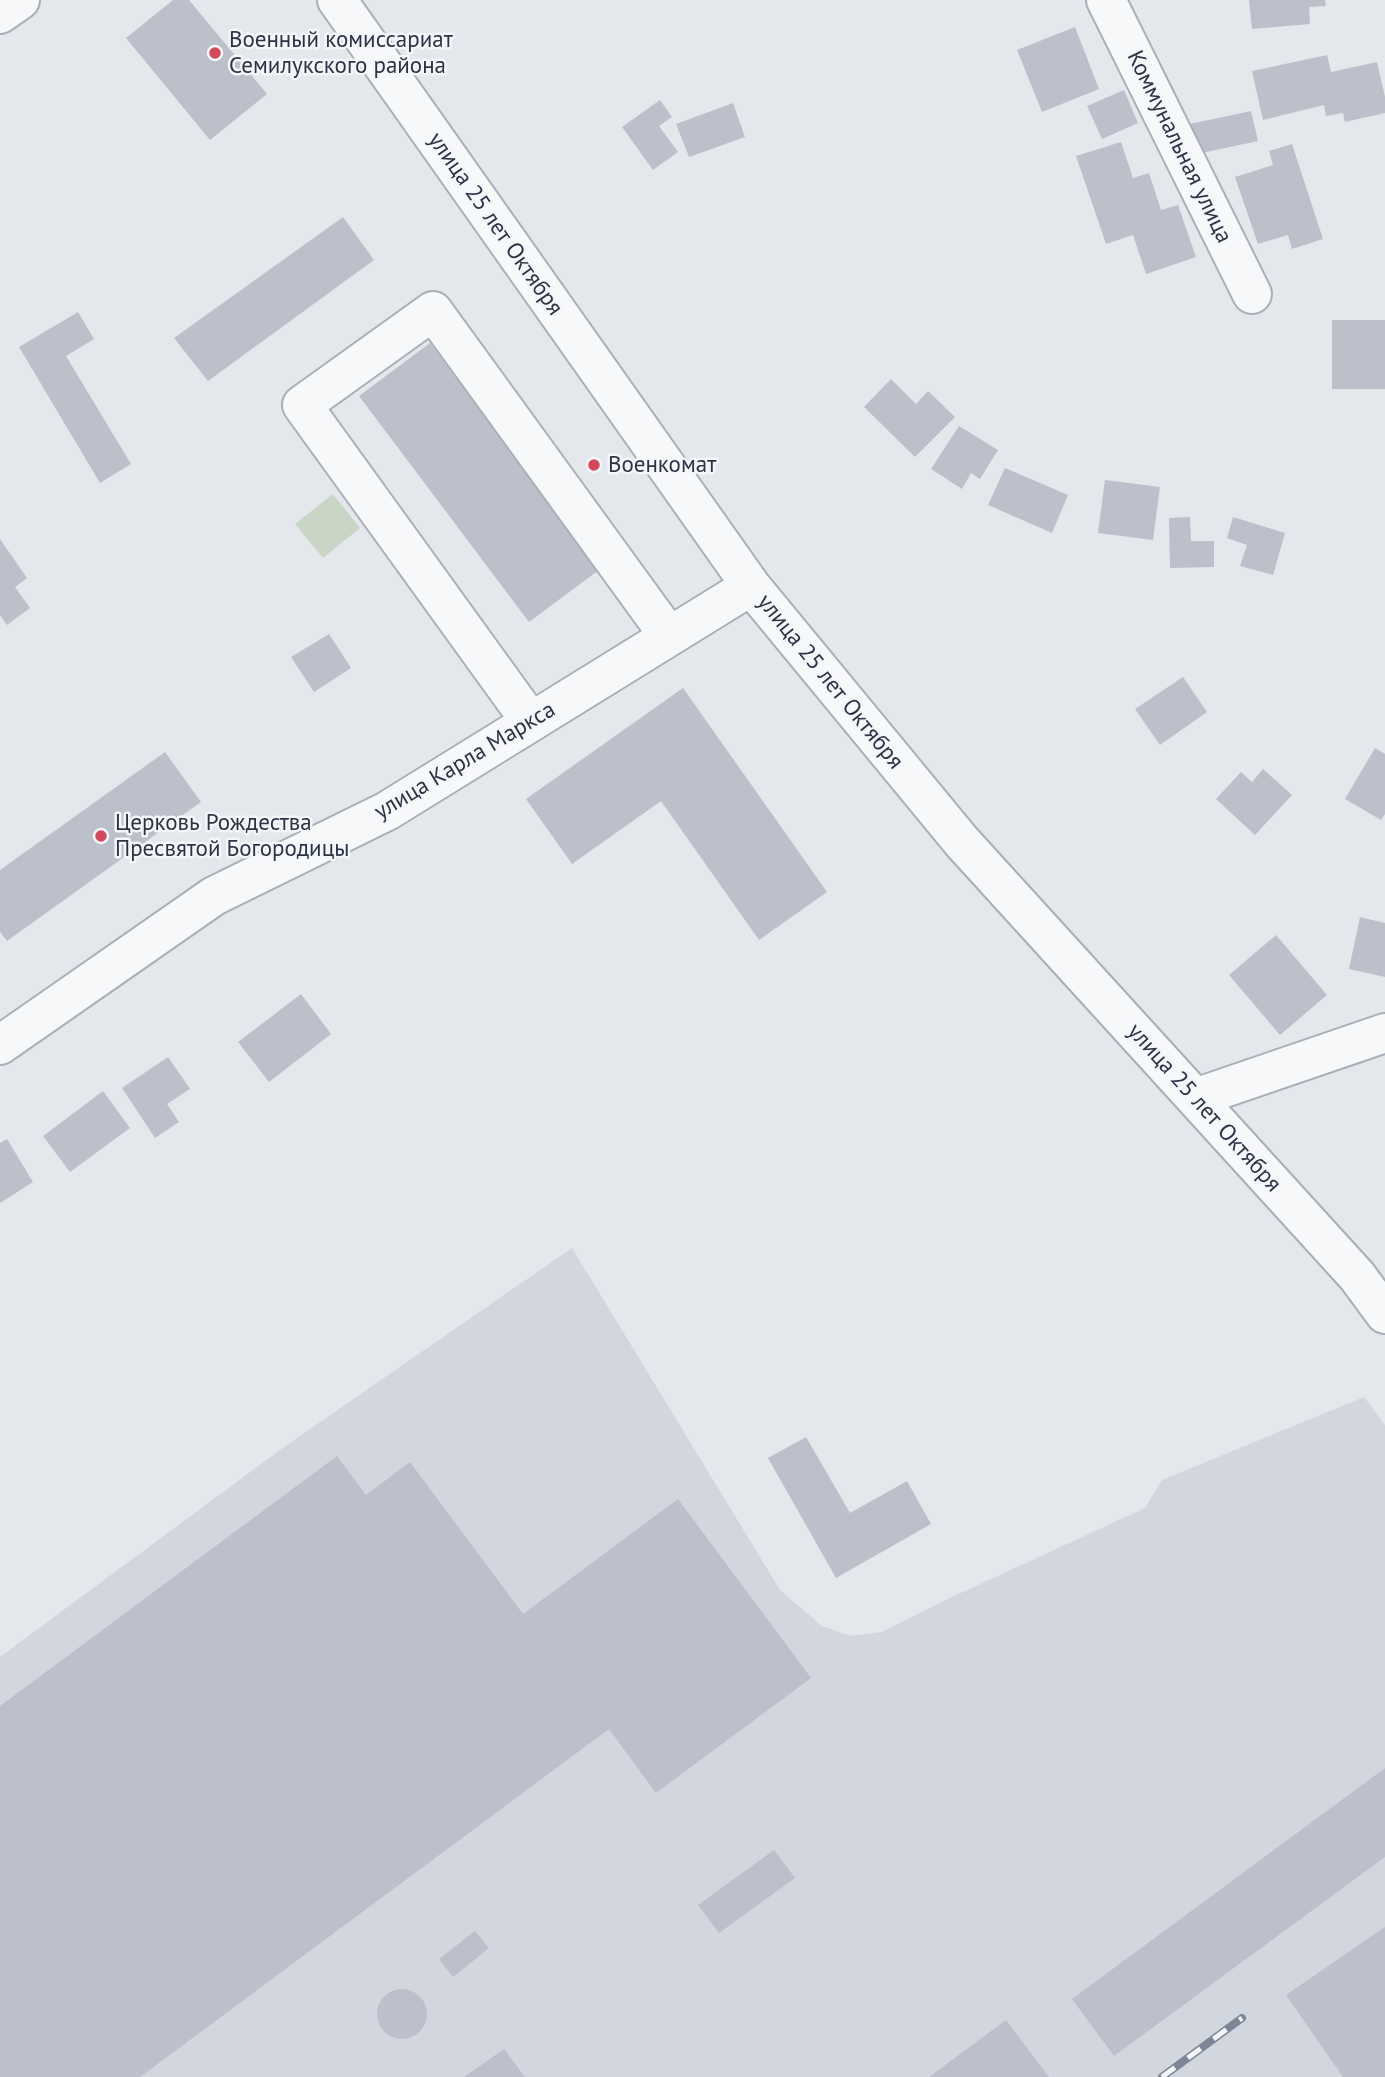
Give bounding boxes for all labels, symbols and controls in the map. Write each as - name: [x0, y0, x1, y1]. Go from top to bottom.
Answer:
- place label: Военный комиссариат Семилукского района: [229, 26, 453, 80]
- marker: Военный комиссариат Семилукского района: [207, 45, 223, 61]
- street label: Коммунальная улица: [1120, 46, 1238, 248]
- street label: улица 25 лет Октября: [421, 127, 569, 321]
- place label: Военкомат: [608, 451, 716, 479]
- marker: Военкомат: [586, 457, 602, 473]
- street label: улица 25 лет Октября: [751, 589, 909, 775]
- street label: улица Карла Маркса: [370, 696, 560, 826]
- place label: Церковь Рождества Пресвятой Богородицы: [115, 809, 349, 863]
- marker: Церковь Рождества Пресвятой Богородицы: [93, 828, 109, 844]
- street label: улица 25 лет Октября: [1121, 1018, 1287, 1198]

